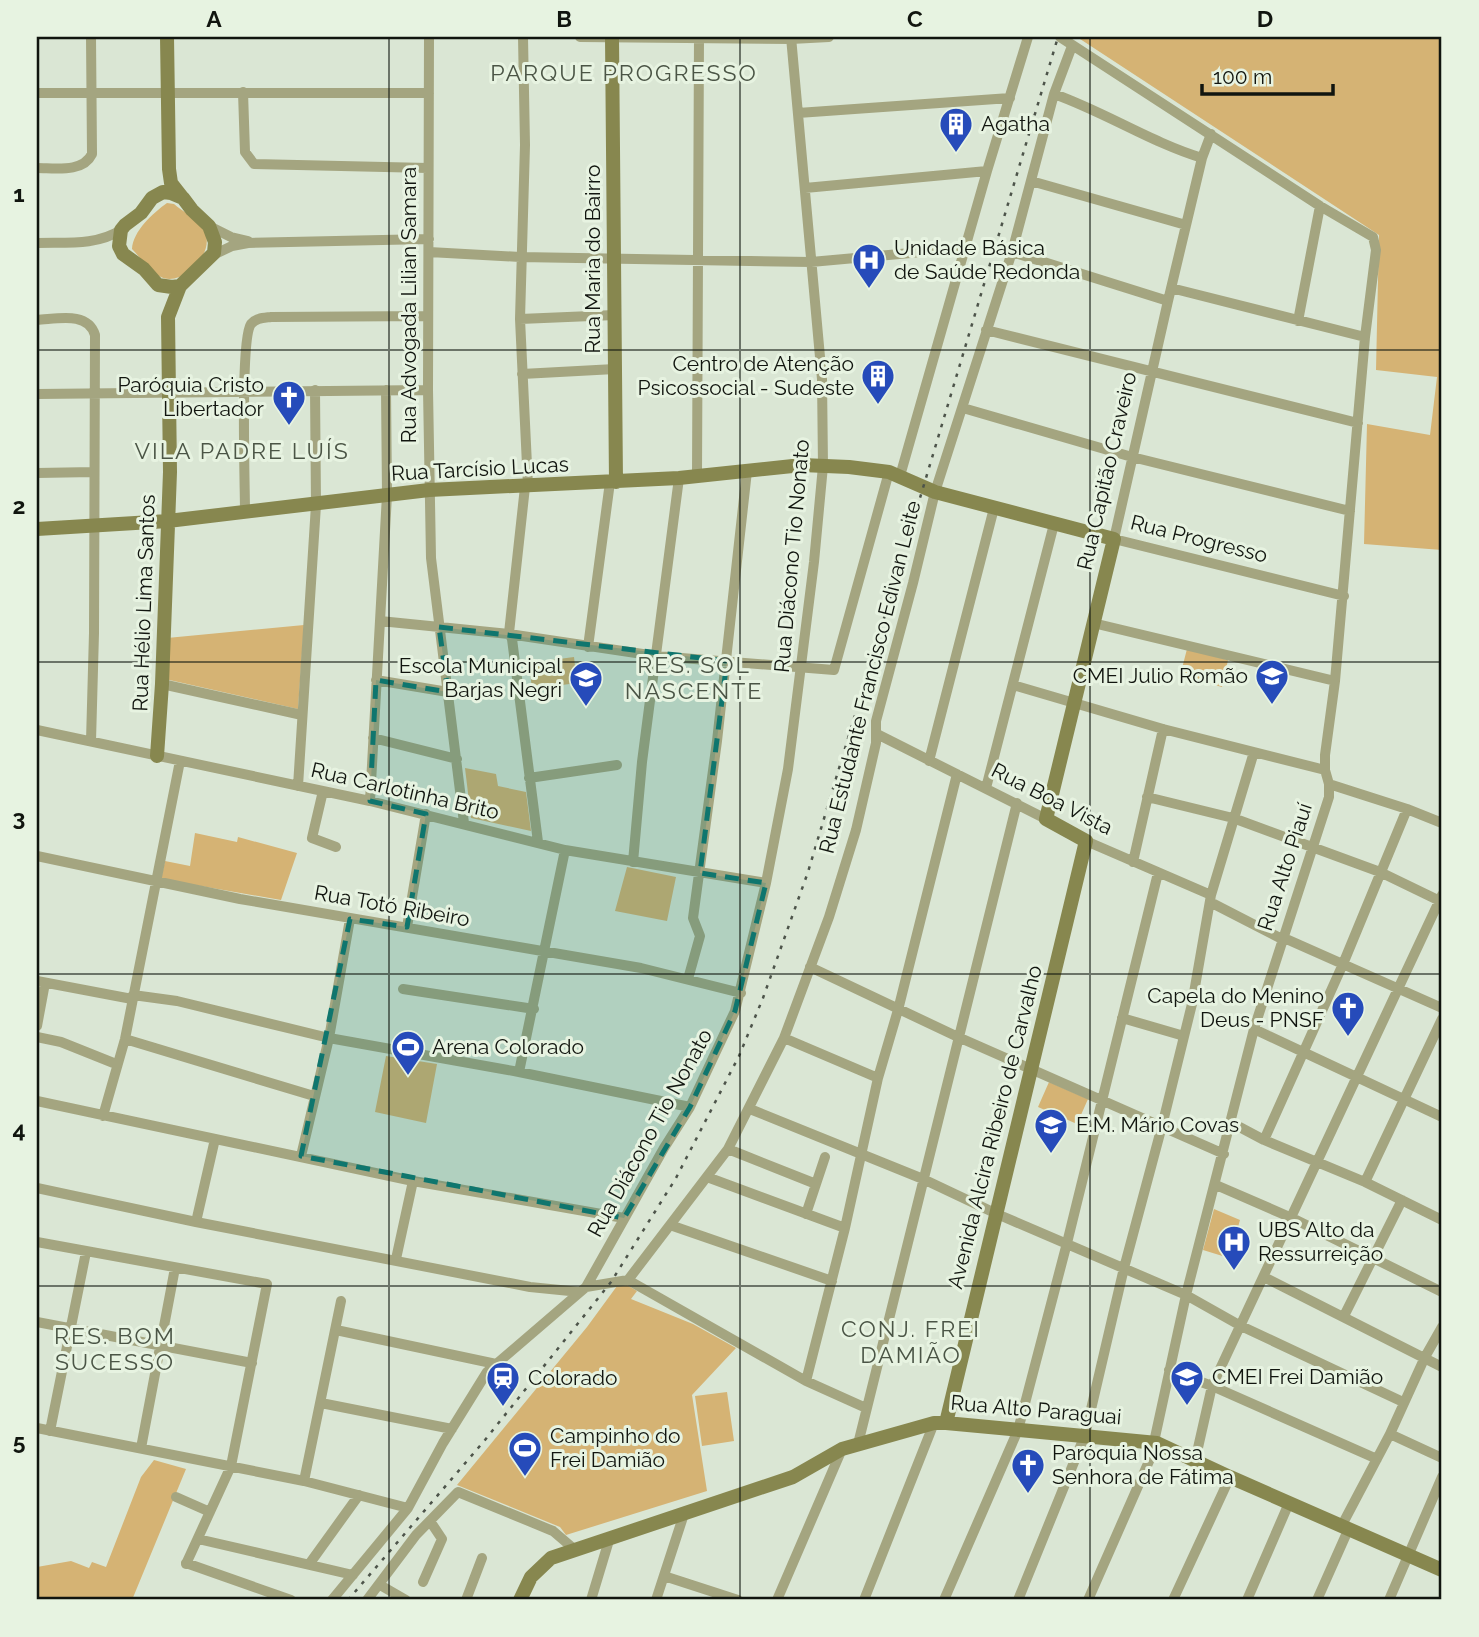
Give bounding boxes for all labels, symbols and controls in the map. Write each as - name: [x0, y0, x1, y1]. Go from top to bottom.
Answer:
- text: A: [206, 5, 222, 32]
- text: B: [556, 5, 572, 32]
- text: C: [907, 5, 923, 32]
- text: D: [1257, 5, 1273, 32]
- scale bar: [1202, 52, 1334, 96]
- district label: PARQUE PROGRESSO: [490, 59, 758, 86]
- text: 100 m: [1213, 64, 1272, 89]
- building icon: Agatha: [937, 105, 975, 154]
- place label: Agatha: [981, 111, 1050, 136]
- street label: Rua Maria do Bairro: [580, 164, 605, 354]
- street label: Rua Advogada Lilian Samara: [396, 167, 421, 443]
- text: 1: [13, 180, 25, 207]
- place label: Unidade Básica de Saúde Redonda: [894, 235, 1080, 284]
- hospital icon: Unidade Básica de Saúde Redonda: [850, 241, 888, 290]
- place label: Centro de Atenção Psicossocial - Sudeste: [637, 351, 854, 400]
- building icon: Centro de Atenção Psicossocial - Sudeste: [859, 357, 897, 406]
- street label: Rua Capitão Craveiro: [1072, 369, 1141, 572]
- place label: Paróquia Cristo Libertador: [117, 372, 265, 421]
- church icon: Paróquia Cristo Libertador: [270, 378, 308, 427]
- district label: VILA PADRE LUÍS: [134, 437, 350, 464]
- street label: Rua Diácono Tio Nonato: [769, 438, 814, 674]
- street label: Rua Tarcísio Lucas: [391, 451, 569, 486]
- text: 2: [13, 492, 25, 519]
- street label: Rua Hélio Lima Santos: [127, 494, 160, 712]
- street label: Rua Estudante Francisco Edivan Leite: [814, 498, 926, 856]
- street label: Rua Progresso: [1128, 509, 1270, 568]
- district label: RES. SOL NASCENTE: [625, 651, 763, 704]
- place label: Escola Municipal Barjas Negri: [399, 653, 562, 702]
- school or university icon: CMEI Julio Romão: [1253, 657, 1291, 706]
- school or university icon: Escola Municipal Barjas Negri: [567, 659, 605, 708]
- place label: CMEI Julio Romão: [1073, 663, 1248, 688]
- street label: Rua Carlotinha Brito: [309, 757, 502, 824]
- street label: Rua Boa Vista: [987, 757, 1117, 840]
- street label: Rua Alto Piauí: [1252, 799, 1317, 934]
- text: 3: [13, 804, 25, 831]
- street label: Rua Totó Ribeiro: [312, 880, 472, 931]
- street label: Avenida Alcira Ribeiro de Carvalho: [942, 963, 1047, 1291]
- place label: Capela do Menino Deus - PNSF: [1147, 983, 1324, 1032]
- church icon: Capela do Menino Deus - PNSF: [1329, 989, 1367, 1038]
- street label: Rua Diácono Tio Nonato: [582, 1024, 717, 1241]
- sports icon: Arena Colorado: [389, 1028, 427, 1077]
- place label: Arena Colorado: [432, 1034, 584, 1059]
- school or university icon: E.M. Mário Covas: [1032, 1106, 1070, 1155]
- place label: E.M. Mário Covas: [1076, 1112, 1239, 1137]
- text: 4: [12, 1116, 26, 1143]
- place label: UBS Alto da Ressurreição: [1258, 1217, 1383, 1266]
- hospital icon: UBS Alto da Ressurreição: [1215, 1223, 1253, 1272]
- district label: CONJ. FREI DAMIÃO: [841, 1315, 981, 1368]
- district label: RES. BOM SUCESSO: [54, 1322, 176, 1375]
- school or university icon: CMEI Frei Damião: [1168, 1358, 1206, 1407]
- station icon: Colorado: [484, 1359, 522, 1408]
- place label: CMEI Frei Damião: [1212, 1364, 1383, 1389]
- place label: Colorado: [528, 1365, 617, 1390]
- street label: Rua Alto Paraguai: [950, 1390, 1123, 1429]
- place label: Campinho do Frei Damião: [550, 1423, 681, 1472]
- text: 5: [13, 1428, 26, 1455]
- sports icon: Campinho do Frei Damião: [506, 1429, 544, 1478]
- place label: Paróquia Nossa Senhora de Fátima: [1052, 1440, 1234, 1489]
- church icon: Paróquia Nossa Senhora de Fátima: [1009, 1446, 1047, 1495]

